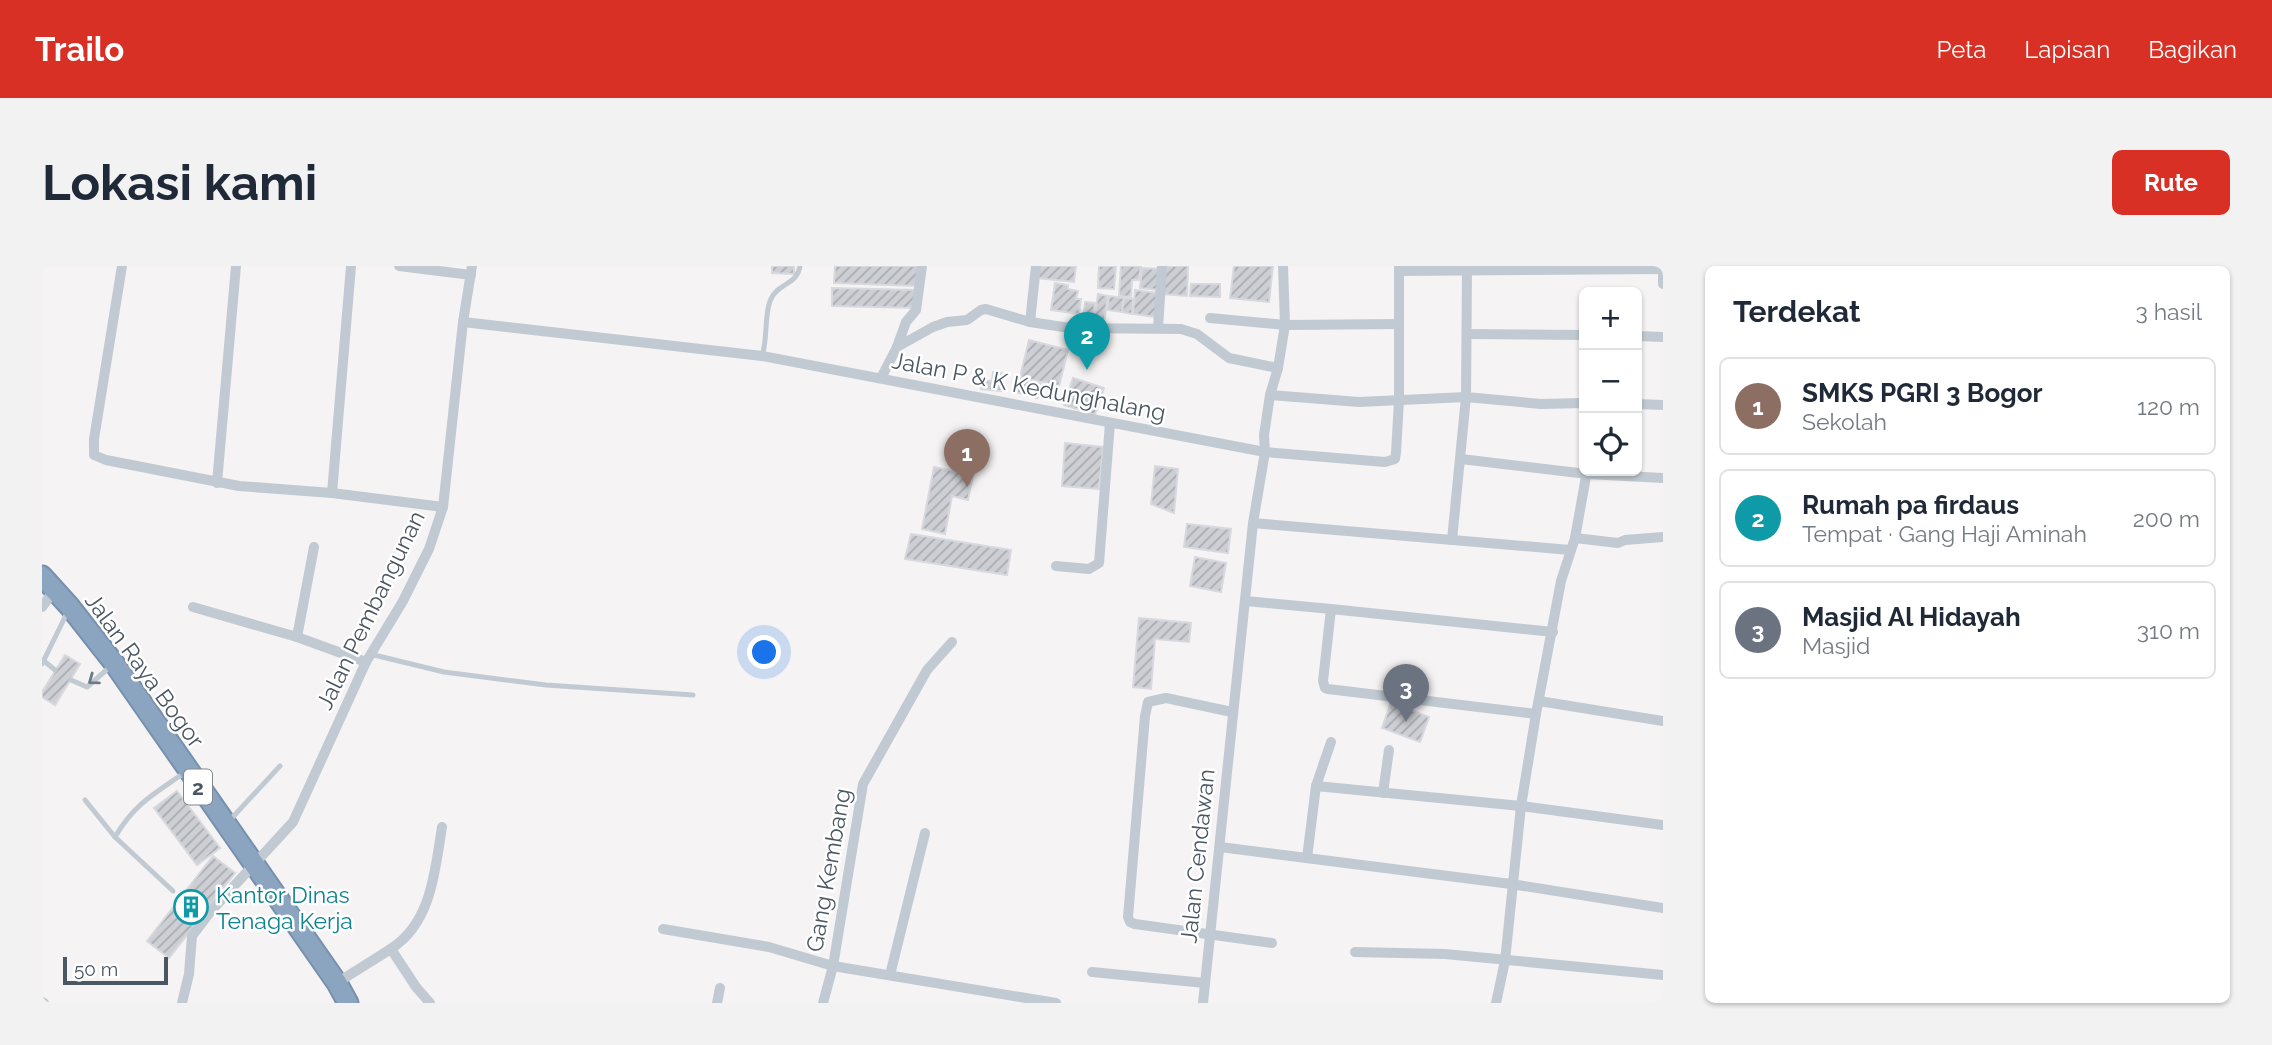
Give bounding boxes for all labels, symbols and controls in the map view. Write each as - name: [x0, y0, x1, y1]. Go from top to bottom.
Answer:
- text: Trailo: [35, 30, 124, 69]
- text: Peta: [1937, 35, 1986, 64]
- text: Lapisan: [2024, 35, 2110, 64]
- text: Bagikan: [2148, 35, 2237, 64]
- button: Rute: [2112, 150, 2230, 215]
- text: Lokasi kami: [42, 154, 317, 211]
- map controls: [1579, 287, 1642, 476]
- button: +: [1579, 287, 1642, 350]
- text: Terdekat: [1733, 294, 1861, 329]
- text: 3 hasil: [2136, 298, 2202, 325]
- pin: 2: [1064, 312, 1110, 370]
- street label: Jalan P & K Kedunghalang: [890, 346, 1168, 426]
- button: −: [1579, 350, 1642, 413]
- text: SMKS PGRI 3 Bogor: [1802, 378, 2043, 408]
- text: 1: [1752, 393, 1764, 420]
- text: 120 m: [2137, 393, 2200, 420]
- text: Sekolah: [1802, 408, 1887, 435]
- button: locate: [1579, 413, 1642, 476]
- pin: 1: [944, 429, 990, 487]
- text: Rumah pa firdaus: [1802, 490, 2019, 520]
- text: 2: [1752, 505, 1764, 532]
- text: 200 m: [2133, 505, 2200, 532]
- street label: Jalan Pembangunan: [310, 506, 430, 714]
- text: Tempat · Gang Haji Aminah: [1802, 520, 2087, 547]
- street label: Jalan Raya Bogor: [80, 588, 210, 752]
- text: Masjid Al Hidayah: [1802, 602, 2021, 632]
- text: 3: [1752, 617, 1764, 644]
- text: 310 m: [2137, 617, 2200, 644]
- text: Masjid: [1802, 632, 1870, 659]
- your location: [747, 635, 781, 669]
- pin: 3: [1383, 664, 1429, 722]
- one-way arrow: [89, 672, 101, 684]
- street label: Jalan Cendawan: [1174, 768, 1220, 944]
- road number: 2: [184, 770, 212, 804]
- street label: Gang Kembang: [800, 786, 856, 954]
- place label: Kantor Dinas Tenaga Kerja: [216, 881, 353, 934]
- building icon: Kantor Dinas Tenaga Kerja: [172, 888, 210, 926]
- scale bar: [63, 954, 168, 986]
- text: 50 m: [74, 958, 118, 980]

